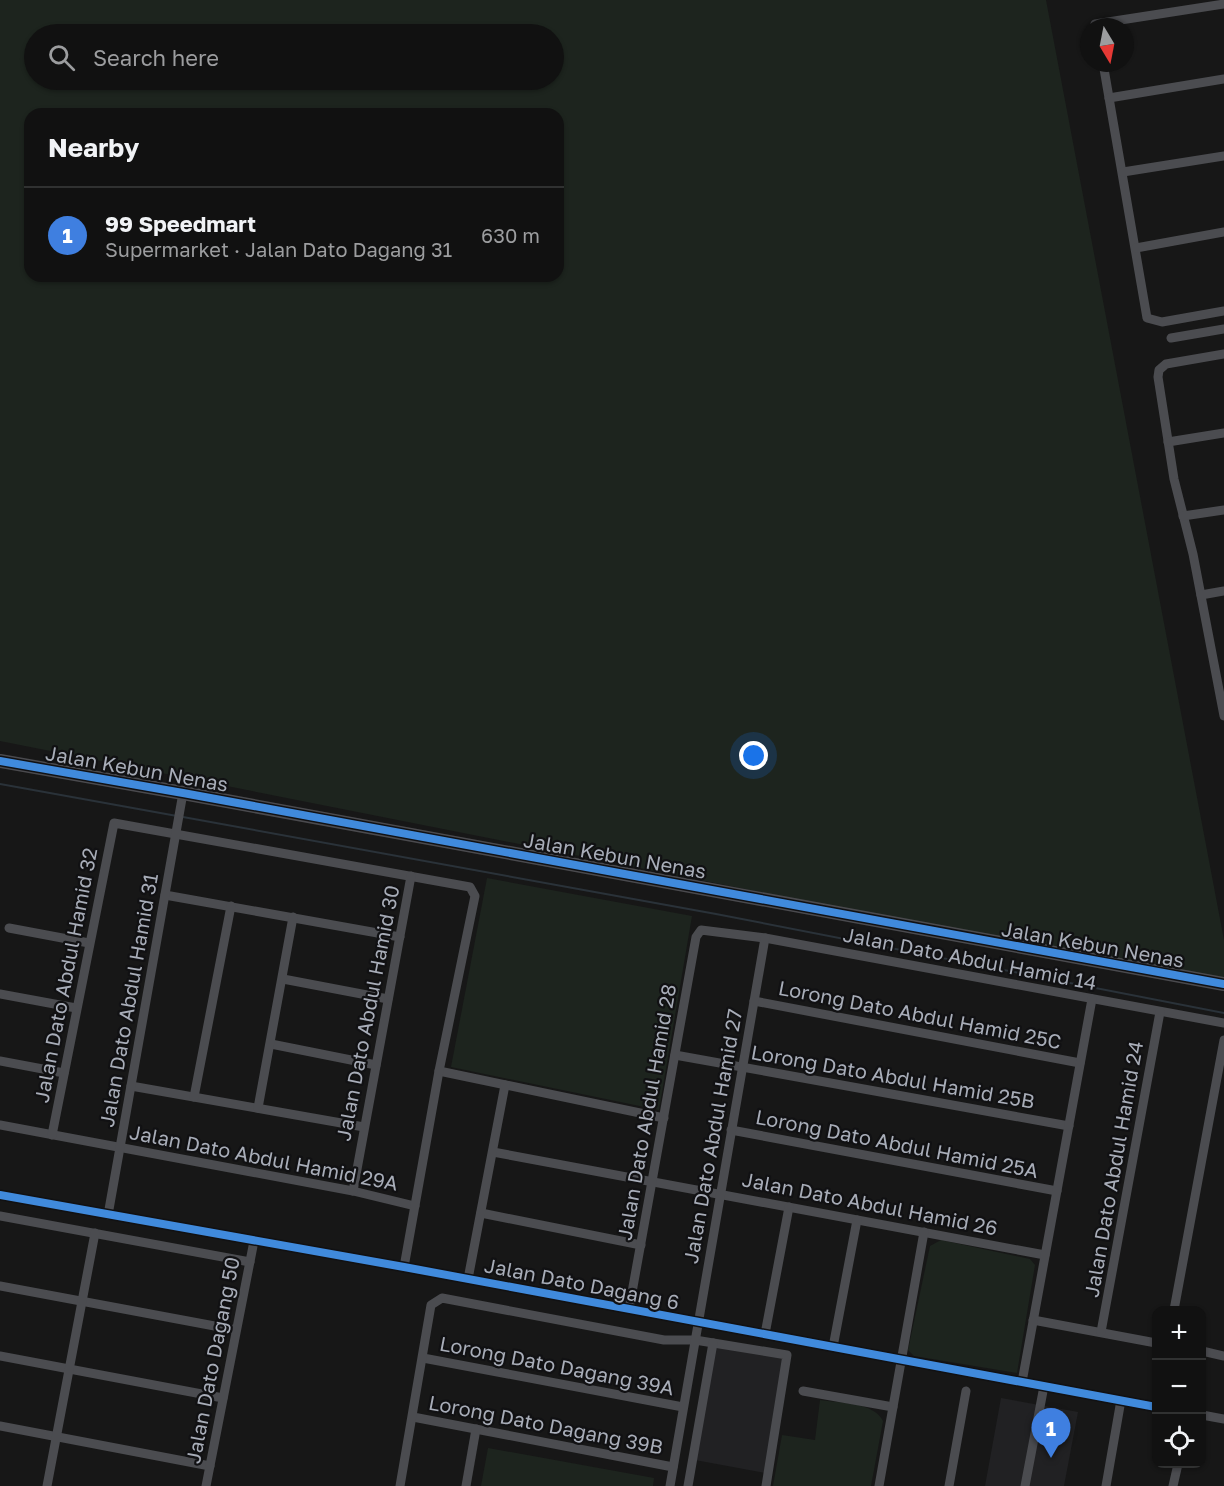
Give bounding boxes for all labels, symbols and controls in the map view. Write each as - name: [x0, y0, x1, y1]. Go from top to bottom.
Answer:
- north arrow: [1080, 18, 1134, 72]
- search box: [24, 24, 564, 90]
- icon: search: [45, 41, 78, 74]
- text: Search here: [93, 44, 219, 71]
- text: Nearby: [48, 132, 139, 163]
- text: 99 Speedmart: [105, 210, 256, 237]
- text: 1: [62, 223, 73, 247]
- text: 630 m: [481, 223, 540, 247]
- text: Supermarket · Jalan Dato Dagang 31: [105, 237, 452, 261]
- street label: Jalan Kebun Nenas: [44, 740, 230, 796]
- your location: [739, 741, 768, 770]
- street label: Jalan Kebun Nenas: [522, 827, 708, 883]
- street label: Jalan Dato Abdul Hamid 32: [28, 846, 102, 1104]
- street label: Jalan Dato Abdul Hamid 31: [94, 871, 162, 1129]
- street label: Jalan Dato Abdul Hamid 30: [330, 883, 404, 1143]
- street label: Jalan Kebun Nenas: [1000, 916, 1186, 972]
- street label: Jalan Dato Abdul Hamid 14: [841, 922, 1099, 994]
- street label: Lorong Dato Abdul Hamid 25C: [777, 975, 1063, 1053]
- street label: Jalan Dato Abdul Hamid 28: [612, 982, 680, 1242]
- street label: Jalan Dato Abdul Hamid 27: [678, 1007, 746, 1265]
- street label: Lorong Dato Abdul Hamid 25B: [749, 1039, 1037, 1113]
- street label: Jalan Dato Abdul Hamid 24: [1079, 1039, 1147, 1299]
- street label: Lorong Dato Abdul Hamid 25A: [754, 1104, 1040, 1182]
- street label: Jalan Dato Abdul Hamid 29A: [128, 1119, 400, 1195]
- street label: Jalan Dato Abdul Hamid 26: [740, 1166, 1000, 1240]
- street label: Jalan Dato Dagang 6: [482, 1252, 682, 1314]
- street label: Jalan Dato Dagang 50: [180, 1255, 244, 1465]
- map controls: [1152, 1306, 1206, 1468]
- button: +: [1152, 1306, 1206, 1360]
- street label: Lorong Dato Dagang 39A: [438, 1330, 676, 1400]
- button: −: [1152, 1360, 1206, 1414]
- street label: Lorong Dato Dagang 39B: [427, 1389, 665, 1459]
- pin: 1: [1032, 1408, 1070, 1458]
- button: locate: [1152, 1414, 1206, 1468]

